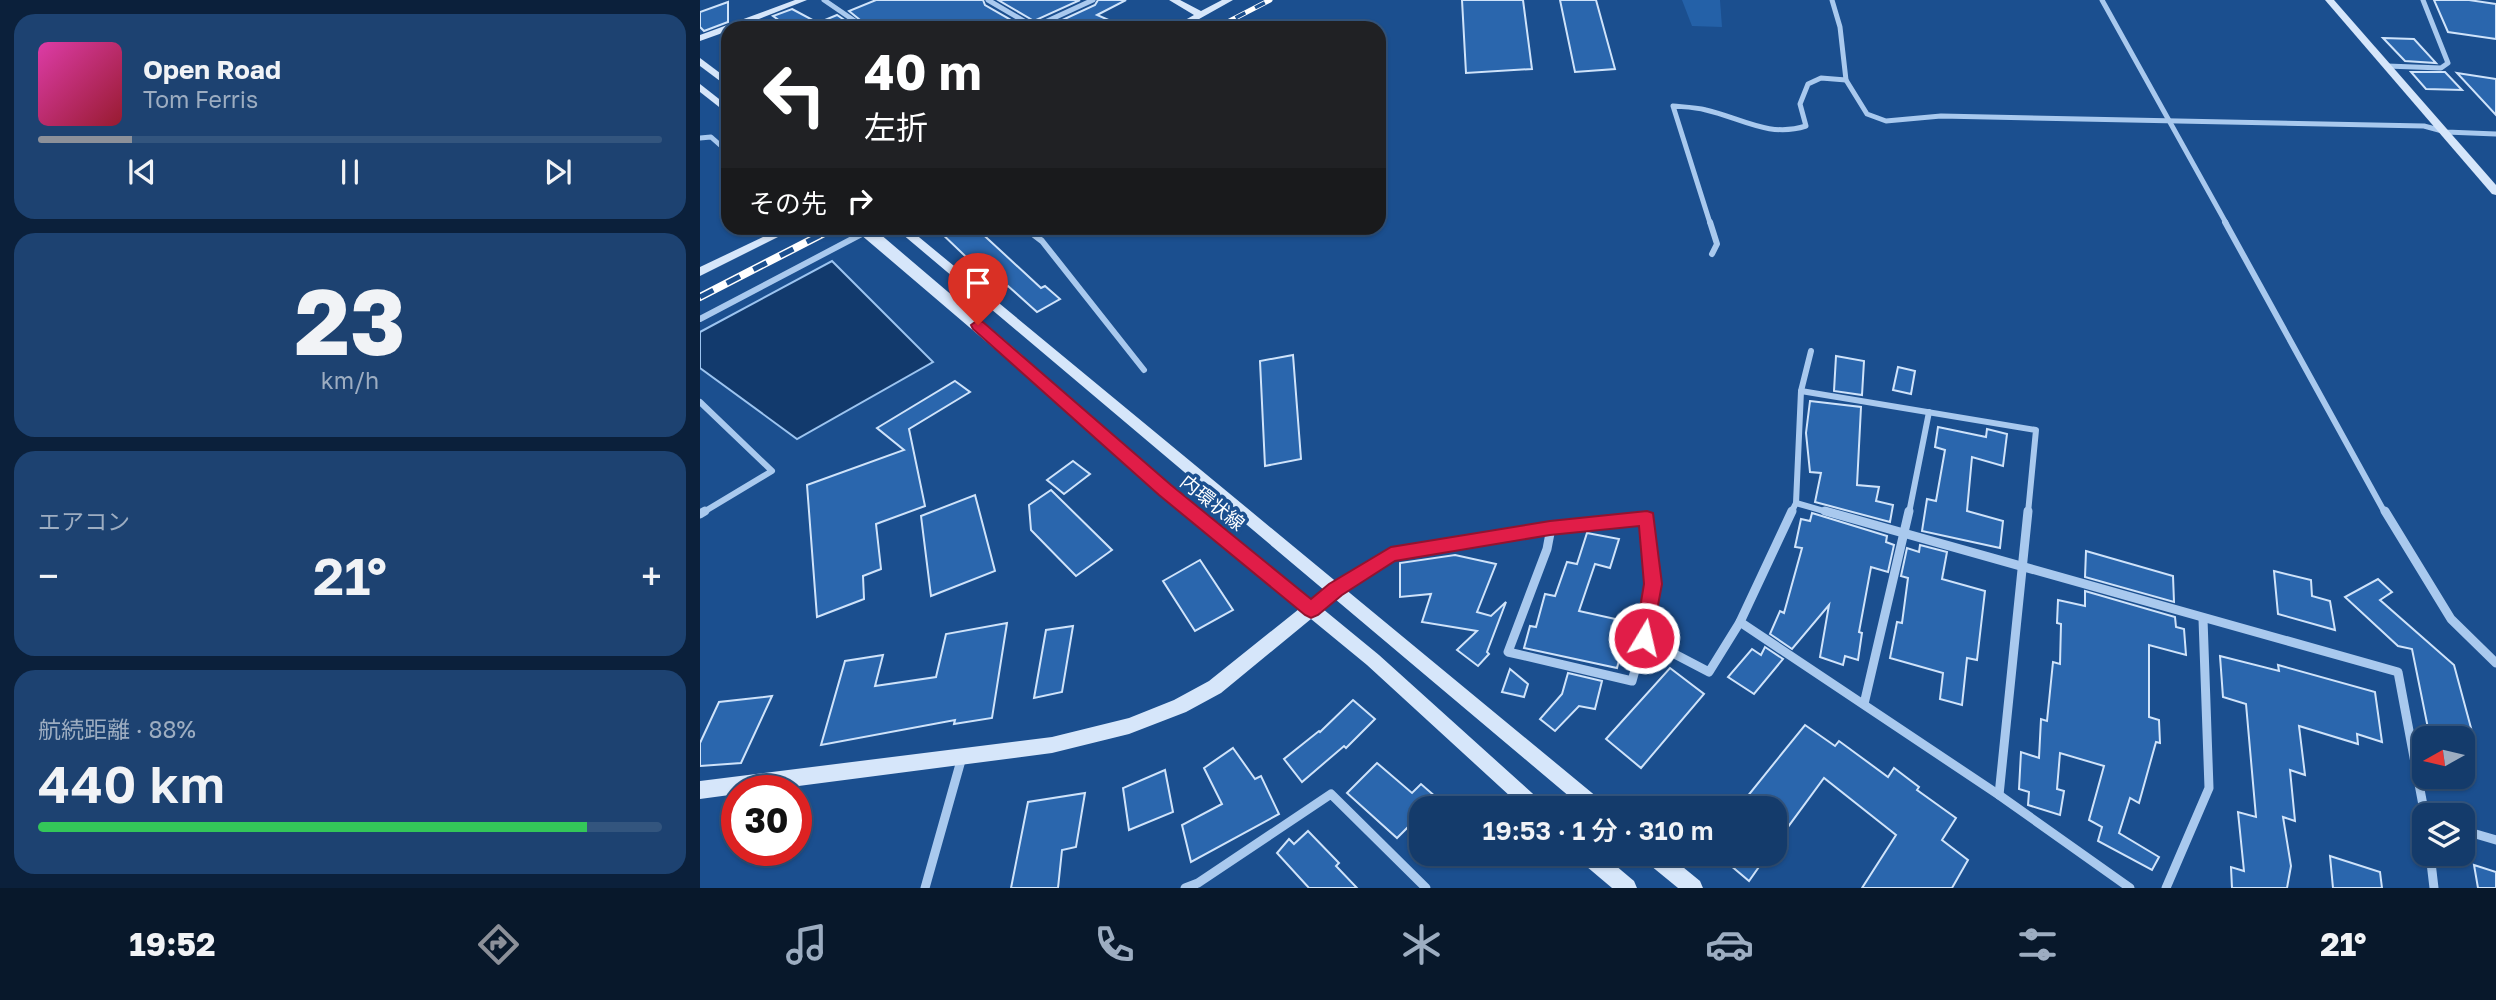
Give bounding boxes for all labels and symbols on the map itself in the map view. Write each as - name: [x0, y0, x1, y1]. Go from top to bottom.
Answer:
- pin: [948, 253, 1008, 325]
- street label: 内環状線: [1176, 469, 1250, 535]
- position arrow: [1607, 601, 1681, 675]
- north arrow: [2412, 726, 2474, 789]
- speed limit sign: 30: [721, 775, 812, 866]

